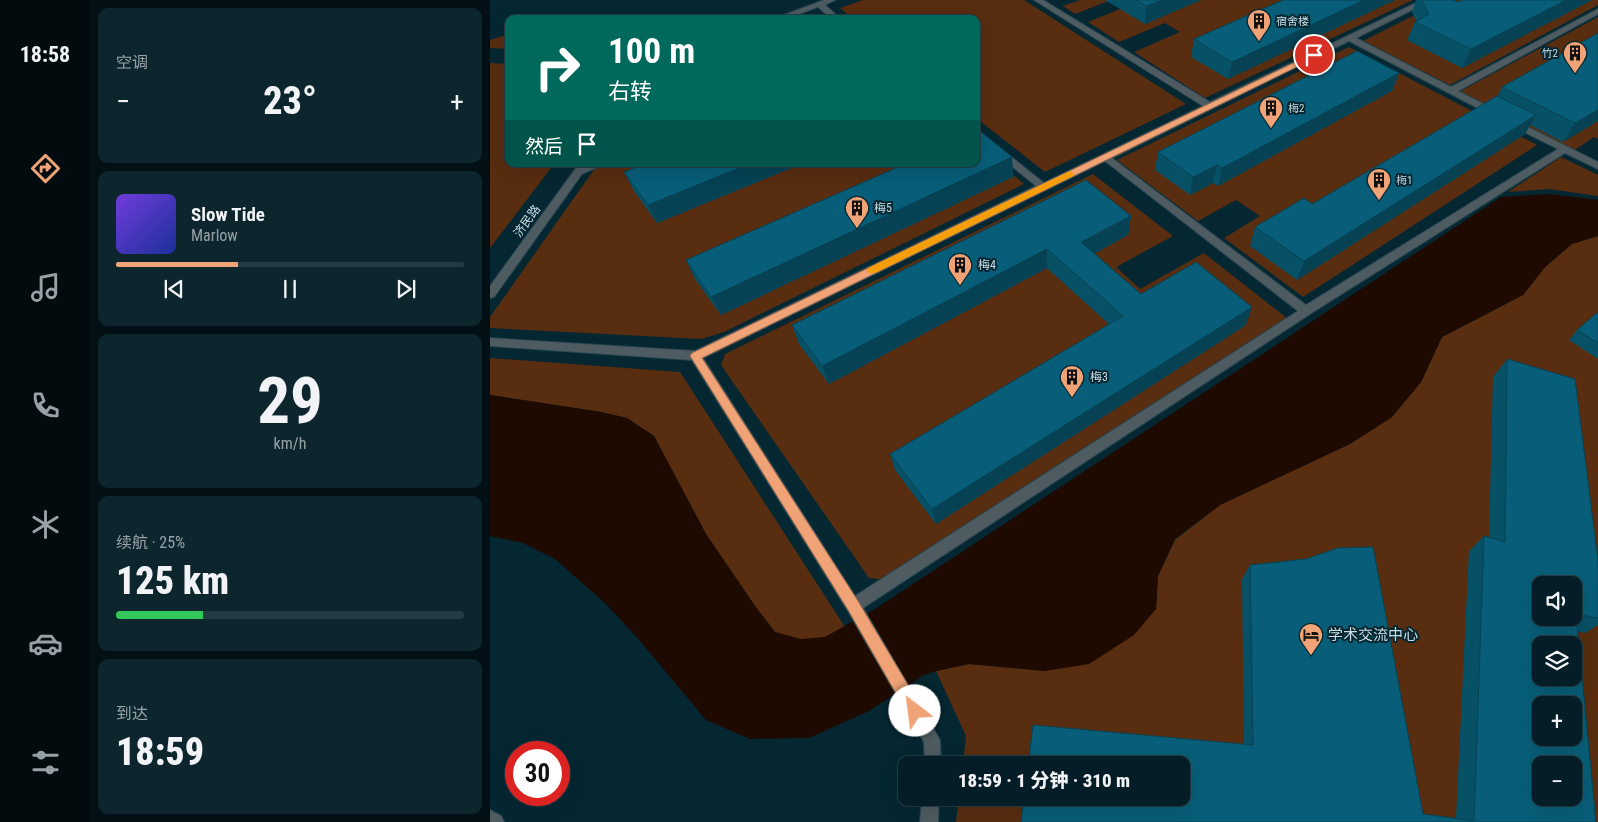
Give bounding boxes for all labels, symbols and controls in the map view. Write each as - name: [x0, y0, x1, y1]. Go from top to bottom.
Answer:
- building icon: 宿舍楼: [1246, 8, 1272, 42]
- place label: 宿舍楼: [1276, 15, 1309, 28]
- text: 100 m: [608, 31, 695, 72]
- pin: [1293, 34, 1335, 76]
- icon: right: [525, 35, 590, 100]
- building icon: 竹2: [1562, 40, 1588, 74]
- icon: arrive: [1300, 41, 1328, 69]
- text: 18:58: [20, 42, 70, 67]
- place label: 竹2: [1542, 47, 1558, 60]
- text: 空调: [116, 53, 148, 72]
- text: 23°: [263, 79, 317, 123]
- text: 右转: [608, 79, 652, 104]
- text: −: [116, 85, 130, 118]
- text: +: [450, 85, 464, 118]
- building icon: 梅2: [1258, 95, 1284, 129]
- place label: 梅2: [1288, 102, 1304, 115]
- icon: arrive: [573, 130, 601, 158]
- text: 然后: [525, 135, 563, 158]
- icon: directions: [28, 151, 63, 186]
- building icon: 梅1: [1366, 167, 1392, 201]
- place label: 梅1: [1396, 174, 1412, 187]
- building icon: 梅5: [844, 195, 870, 229]
- place label: 梅5: [874, 201, 892, 215]
- street label: 济民路: [511, 202, 543, 240]
- text: Slow Tide: [191, 203, 265, 226]
- text: Marlow: [191, 226, 238, 245]
- building icon: 梅4: [947, 252, 973, 286]
- place label: 梅4: [978, 258, 996, 272]
- icon: music: [28, 270, 63, 305]
- icon: previous: [160, 275, 188, 303]
- icon: pause: [276, 275, 304, 303]
- icon: next: [392, 275, 420, 303]
- text: 29: [257, 363, 323, 439]
- building icon: 梅3: [1059, 364, 1085, 398]
- place label: 梅3: [1090, 370, 1108, 384]
- icon: phone: [28, 388, 63, 423]
- text: km/h: [274, 434, 306, 453]
- icon: climate: [28, 507, 63, 542]
- text: 续航 · 25%: [116, 533, 185, 552]
- text: 125 km: [116, 559, 229, 603]
- map controls: [1532, 576, 1582, 806]
- button: sound: [1532, 576, 1582, 626]
- hotel icon: 学术交流中心: [1298, 622, 1324, 656]
- icon: car: [28, 626, 63, 661]
- place label: 学术交流中心: [1328, 626, 1418, 644]
- button: layers: [1532, 636, 1582, 686]
- position arrow: [888, 684, 940, 736]
- button: +: [1532, 696, 1582, 746]
- text: 到达: [116, 704, 148, 723]
- text: 18:59: [116, 730, 204, 774]
- speed limit sign: 30: [505, 741, 570, 806]
- icon: filters: [28, 745, 63, 780]
- button: −: [1532, 756, 1582, 806]
- text: 18:59 · 1 分钟 · 310 m: [958, 769, 1130, 792]

